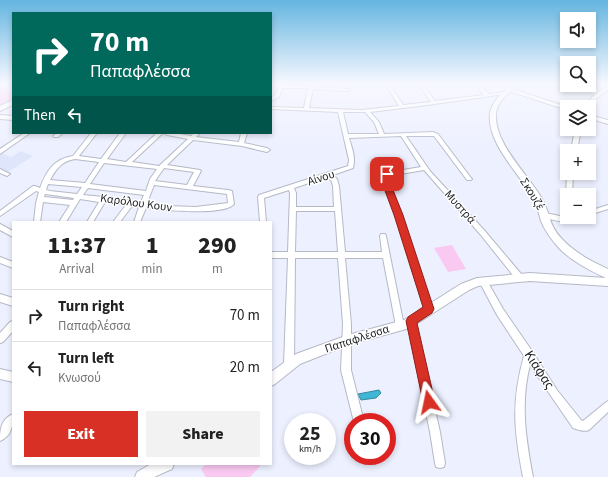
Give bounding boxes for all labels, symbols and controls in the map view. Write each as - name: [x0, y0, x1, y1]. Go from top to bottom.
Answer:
- map controls: [560, 12, 596, 224]
- button: sound: [560, 12, 596, 48]
- text: 70 m: [90, 22, 149, 62]
- icon: right: [24, 28, 76, 80]
- button: search: [560, 56, 596, 92]
- text: Παπαφλέσσα: [90, 59, 190, 84]
- button: layers: [560, 100, 596, 136]
- icon: left: [64, 104, 86, 126]
- text: Then: [24, 105, 56, 126]
- button: +: [560, 144, 596, 180]
- pin: [370, 157, 404, 191]
- icon: arrive: [376, 163, 398, 185]
- street label: Αίνου: [305, 166, 337, 190]
- street label: Σκουζέ: [515, 175, 549, 214]
- street label: Μυστρά: [440, 186, 480, 228]
- button: −: [560, 188, 596, 224]
- street label: Καρόλου Κουν: [99, 190, 173, 216]
- text: 11:37: [47, 228, 106, 263]
- text: 1: [146, 228, 159, 263]
- text: 290: [198, 228, 237, 263]
- text: Arrival: [59, 260, 94, 278]
- text: min: [142, 260, 163, 278]
- text: m: [212, 260, 223, 278]
- text: Turn right: [58, 296, 124, 317]
- icon: right: [24, 305, 46, 327]
- text: 70 m: [230, 305, 260, 326]
- text: Παπαφλέσσα: [58, 317, 131, 335]
- street label: Παπαφλέσσα: [323, 320, 392, 357]
- street label: Κιάφας: [519, 347, 559, 393]
- text: Turn left: [58, 348, 114, 369]
- icon: left: [24, 357, 46, 379]
- text: 20 m: [230, 357, 260, 378]
- text: Κνωσού: [58, 369, 101, 387]
- position arrow: [408, 381, 450, 423]
- button: Exit: [24, 411, 138, 457]
- button: Share: [146, 411, 260, 457]
- speed limit sign: 30: [344, 413, 396, 465]
- text: 25: [299, 420, 321, 448]
- text: km/h: [299, 442, 321, 456]

